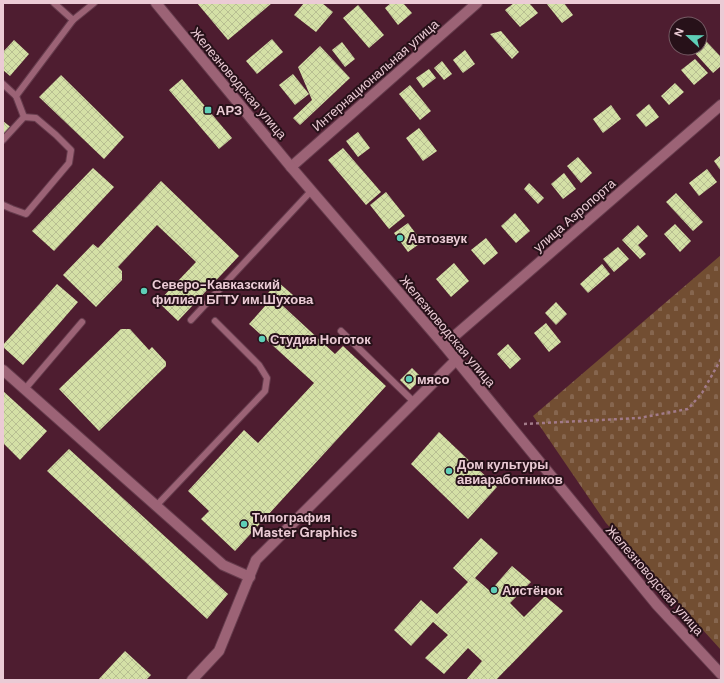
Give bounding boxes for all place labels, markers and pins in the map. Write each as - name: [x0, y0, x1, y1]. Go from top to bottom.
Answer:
- place label: АРЗ: [216, 102, 242, 119]
- marker: АРЗ: [203, 105, 213, 115]
- place label: Автозвук: [408, 230, 468, 247]
- marker: Автозвук: [395, 233, 405, 243]
- place label: Северо-Кавказский филиал БГТУ им.Шухова: [152, 276, 314, 308]
- marker: Северо-Кавказский филиал БГТУ им.Шухова: [139, 286, 149, 296]
- place label: Студия Ноготок: [270, 331, 371, 348]
- marker: Студия Ноготок: [257, 334, 267, 344]
- place label: мясо: [417, 371, 449, 388]
- marker: мясо: [404, 374, 414, 384]
- place label: Дом культуры авиаработников: [457, 456, 563, 488]
- marker: Дом культуры авиаработников: [444, 466, 454, 476]
- place label: Типография Master Graphics: [252, 509, 358, 541]
- marker: Типография Master Graphics: [239, 519, 249, 529]
- place label: Аистёнок: [502, 582, 563, 599]
- marker: Аистёнок: [489, 585, 499, 595]

